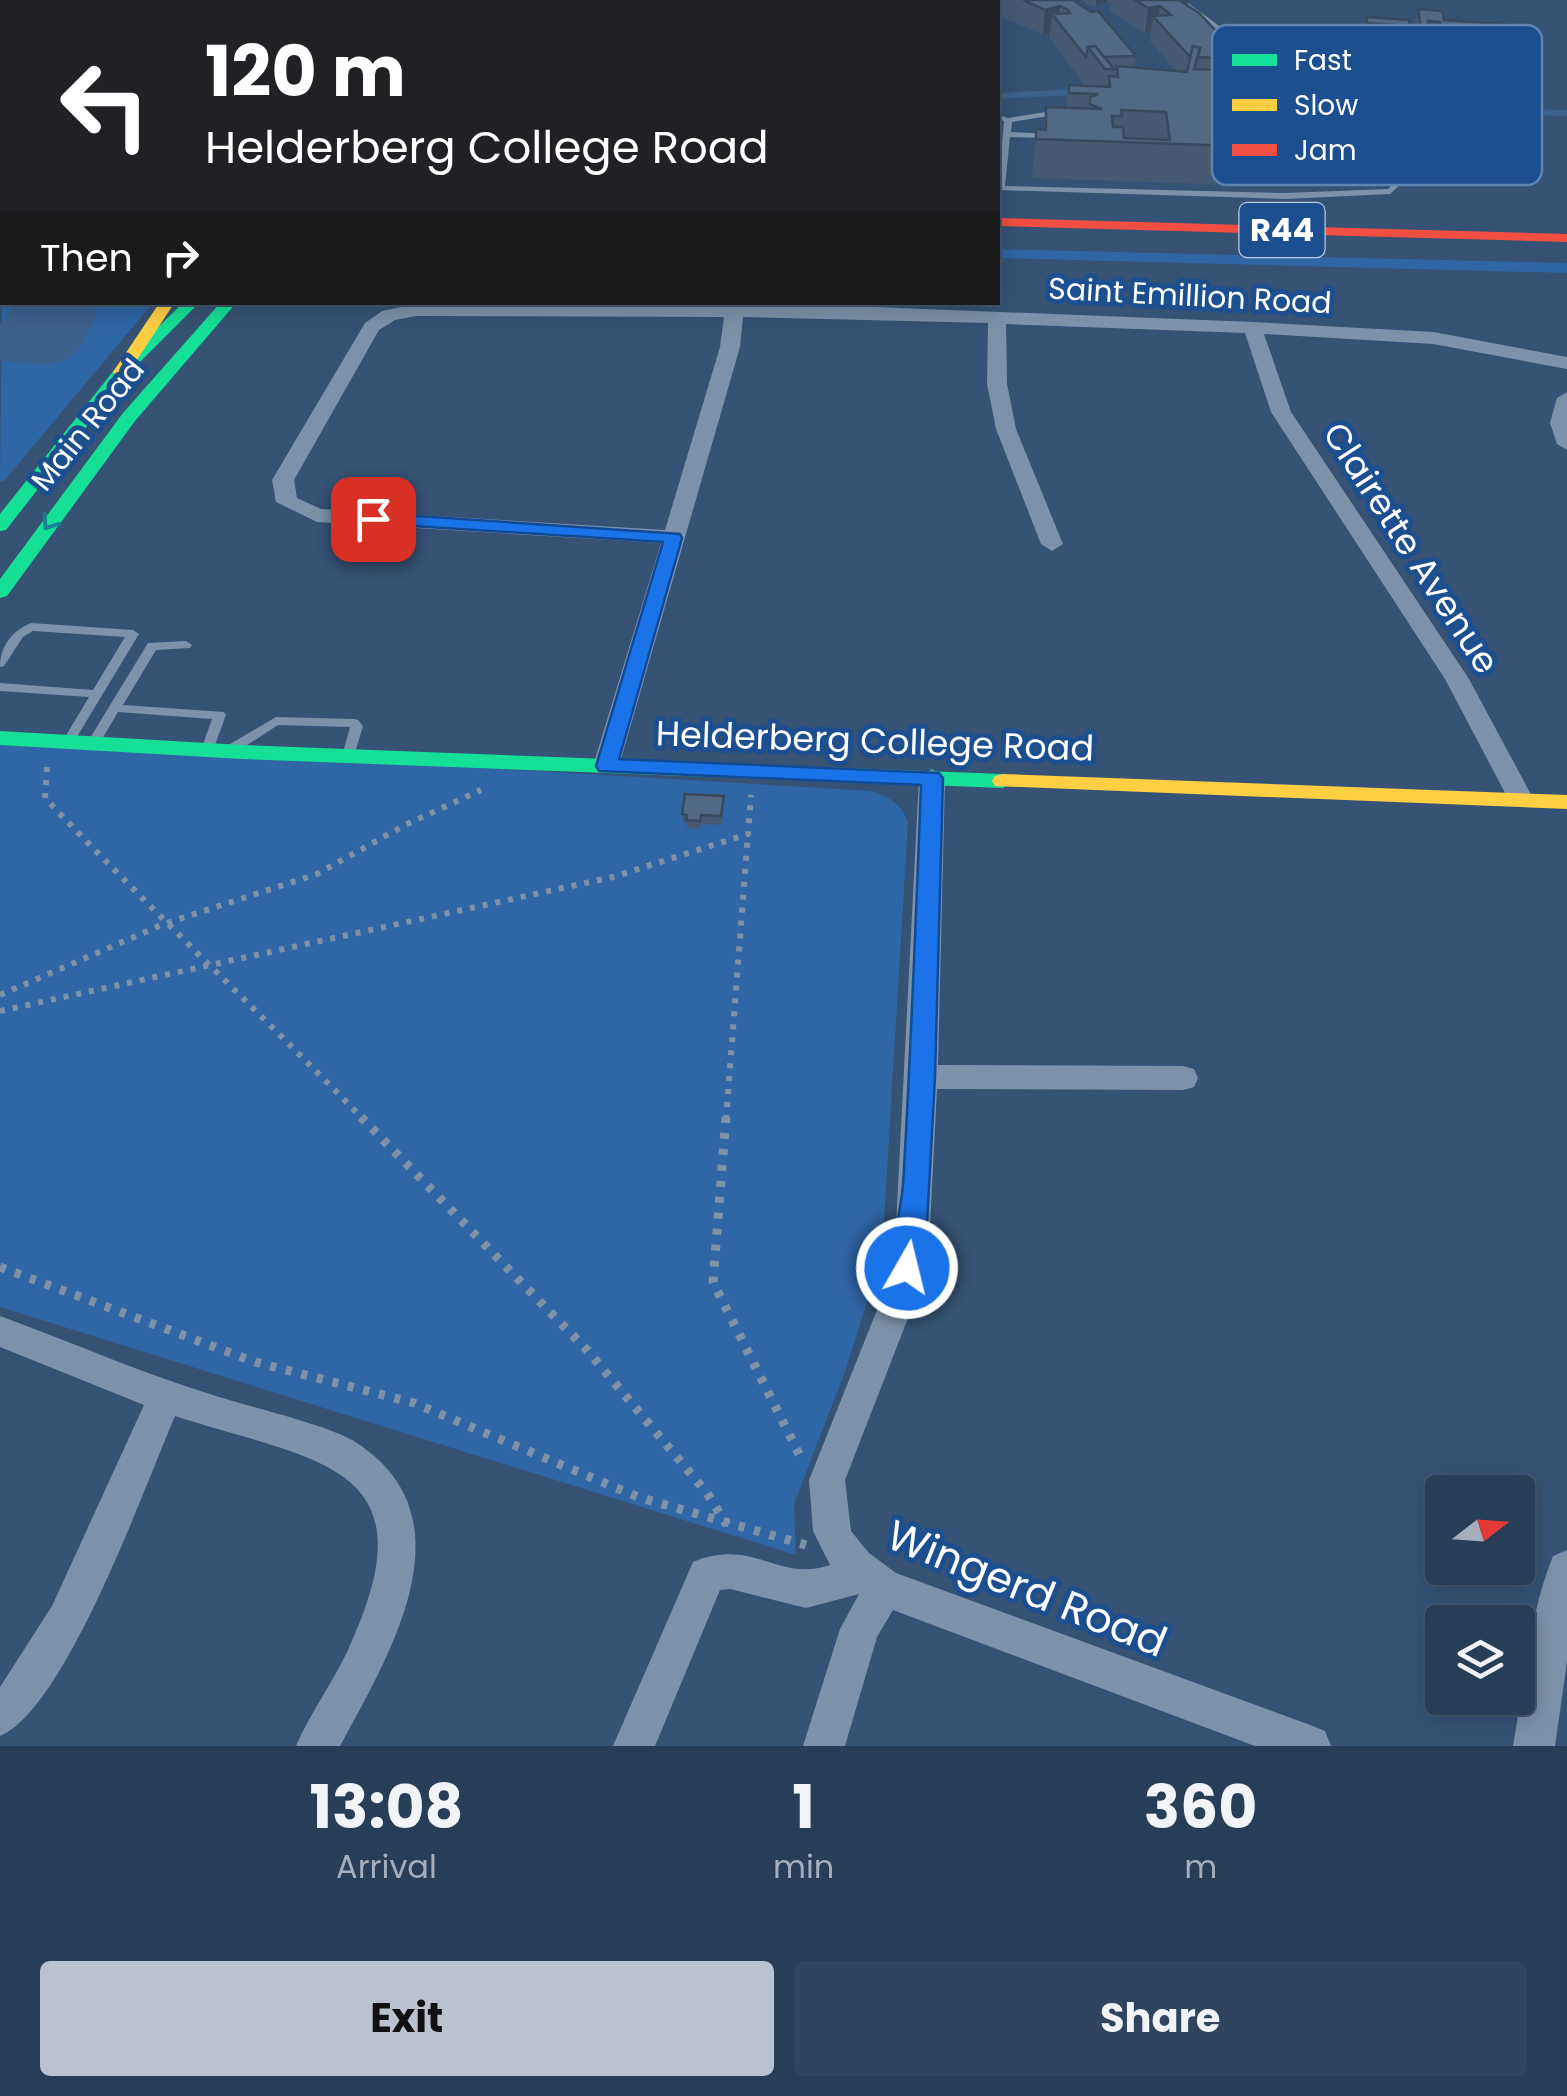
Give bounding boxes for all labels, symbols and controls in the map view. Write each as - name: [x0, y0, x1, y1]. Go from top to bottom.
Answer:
- text: 120 m: [205, 22, 406, 121]
- legend: [1212, 25, 1542, 185]
- icon: left: [40, 40, 170, 170]
- text: Fast: [1294, 41, 1352, 80]
- text: Slow: [1294, 86, 1358, 125]
- text: Helderberg College Road: [205, 116, 769, 179]
- text: Jam: [1294, 131, 1357, 170]
- road number: R44: [1240, 203, 1324, 257]
- icon: right: [153, 230, 208, 285]
- text: Then: [40, 231, 133, 284]
- street label: Saint Emillion Road: [1047, 267, 1333, 324]
- street label: Main Road: [21, 349, 154, 500]
- street label: Clairette Avenue: [1312, 413, 1511, 683]
- pin: [331, 477, 416, 562]
- icon: arrive: [346, 492, 401, 547]
- one-way arrow: [43, 512, 61, 530]
- street label: Helderberg College Road: [655, 708, 1095, 773]
- position arrow: [855, 1216, 959, 1320]
- north arrow: [1425, 1475, 1535, 1585]
- map controls: [1425, 1475, 1535, 1715]
- street label: Wingerd Road: [878, 1505, 1176, 1671]
- button: layers: [1425, 1605, 1535, 1715]
- text: 13:08: [310, 1765, 463, 1849]
- text: 1: [792, 1765, 815, 1849]
- text: 360: [1144, 1765, 1257, 1849]
- text: Arrival: [336, 1844, 437, 1889]
- text: min: [773, 1844, 834, 1889]
- text: m: [1184, 1844, 1217, 1889]
- button: Exit: [40, 1961, 774, 2076]
- button: Share: [794, 1961, 1527, 2076]

